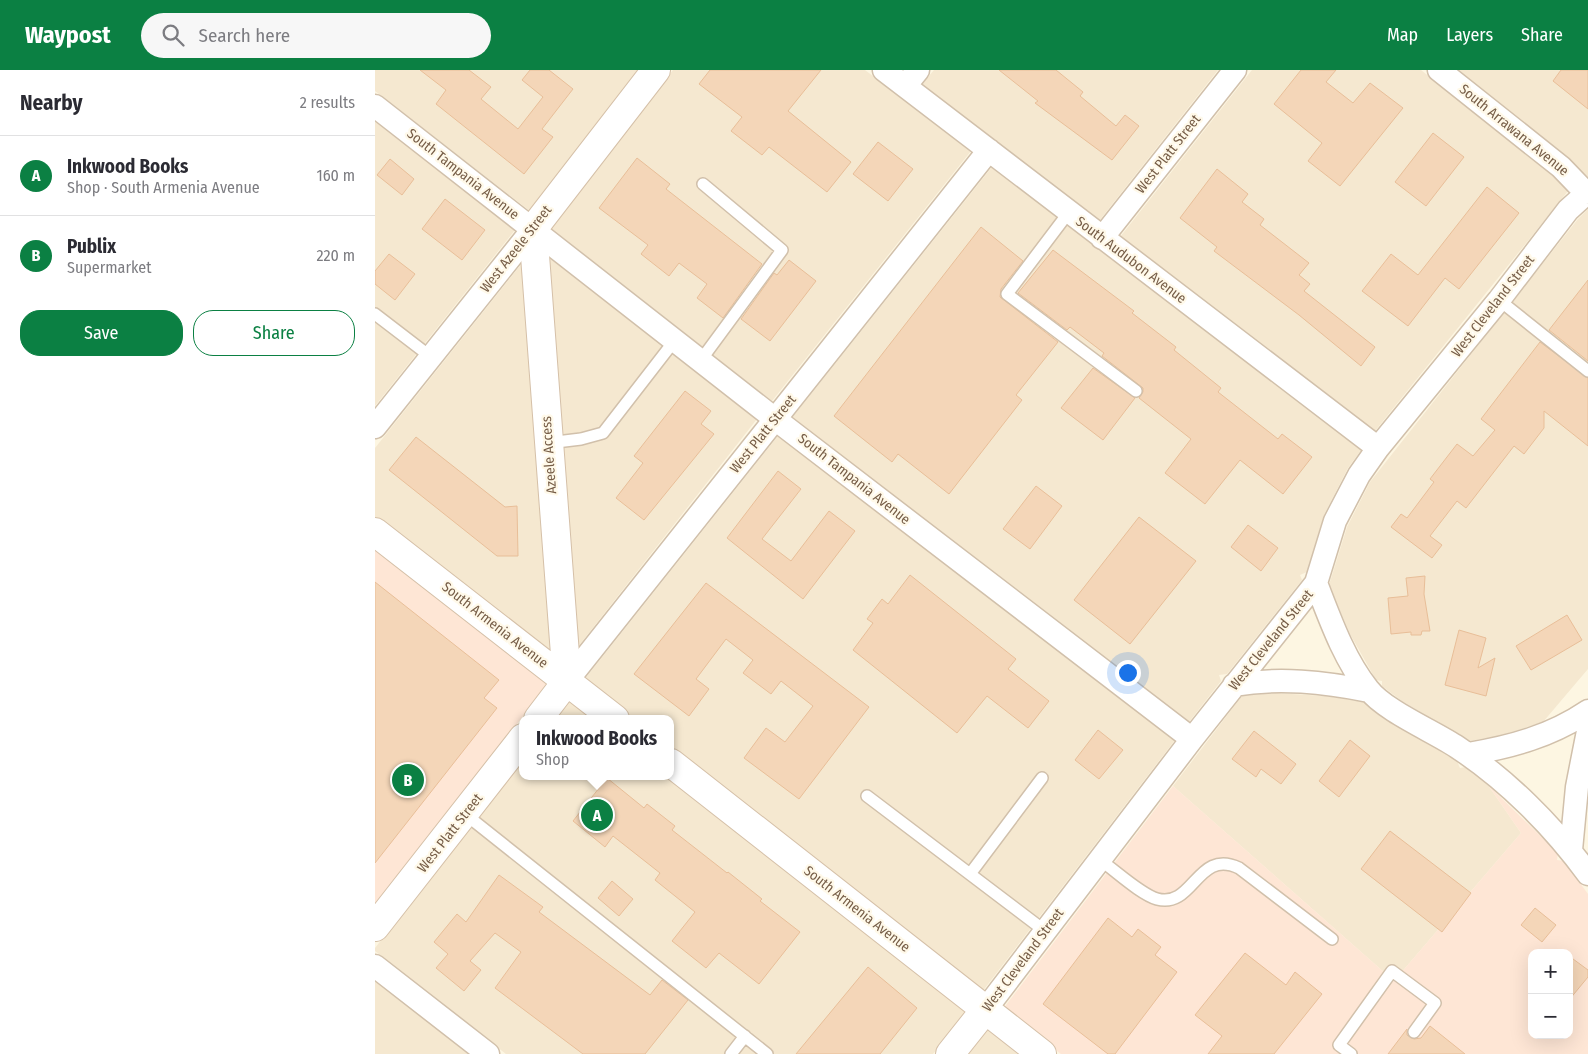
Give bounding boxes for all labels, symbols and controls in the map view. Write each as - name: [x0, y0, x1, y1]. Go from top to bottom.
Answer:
- search box: [141, 13, 491, 58]
- text: Waypost: [25, 21, 111, 49]
- icon: search: [159, 21, 187, 49]
- text: Search here: [199, 24, 290, 47]
- text: Map: [1387, 24, 1418, 46]
- text: Layers: [1446, 24, 1493, 46]
- text: Share: [1521, 24, 1563, 46]
- street label: South Arrawana Avenue: [1456, 81, 1572, 179]
- text: Nearby: [20, 90, 82, 116]
- text: 2 results: [300, 93, 355, 112]
- street label: West Platt Street: [1132, 111, 1204, 197]
- street label: South Tampania Avenue: [404, 125, 523, 223]
- text: Inkwood Books: [67, 155, 188, 178]
- text: A: [32, 166, 40, 185]
- text: 160 m: [316, 166, 355, 185]
- text: Shop · South Armenia Avenue: [67, 178, 260, 197]
- street label: West Azeele Street: [477, 202, 556, 296]
- street label: South Audubon Avenue: [1072, 213, 1190, 307]
- text: Publix: [67, 235, 116, 258]
- text: B: [32, 246, 40, 265]
- text: 220 m: [316, 246, 355, 265]
- street label: West Cleveland Street: [1448, 251, 1538, 360]
- text: Supermarket: [67, 258, 151, 277]
- button: Save: [20, 310, 183, 356]
- button: Share: [193, 310, 355, 356]
- street label: West Platt Street: [726, 391, 800, 477]
- street label: Azeele Access: [538, 415, 560, 495]
- street label: South Tampania Avenue: [795, 430, 914, 528]
- street label: South Armenia Avenue: [439, 578, 551, 672]
- street label: West Cleveland Street: [1225, 586, 1317, 694]
- your location: [1115, 660, 1141, 686]
- popup: [519, 715, 674, 780]
- text: Inkwood Books: [536, 727, 657, 750]
- text: Shop: [536, 750, 569, 769]
- pin: B: [392, 761, 424, 799]
- street label: West Platt Street: [414, 790, 486, 876]
- pin: A: [581, 796, 613, 834]
- street label: South Armenia Avenue: [801, 862, 913, 956]
- street label: West Cleveland Street: [979, 905, 1068, 1015]
- map controls: [1528, 949, 1573, 1039]
- button: +: [1528, 949, 1573, 994]
- button: −: [1528, 994, 1573, 1039]

